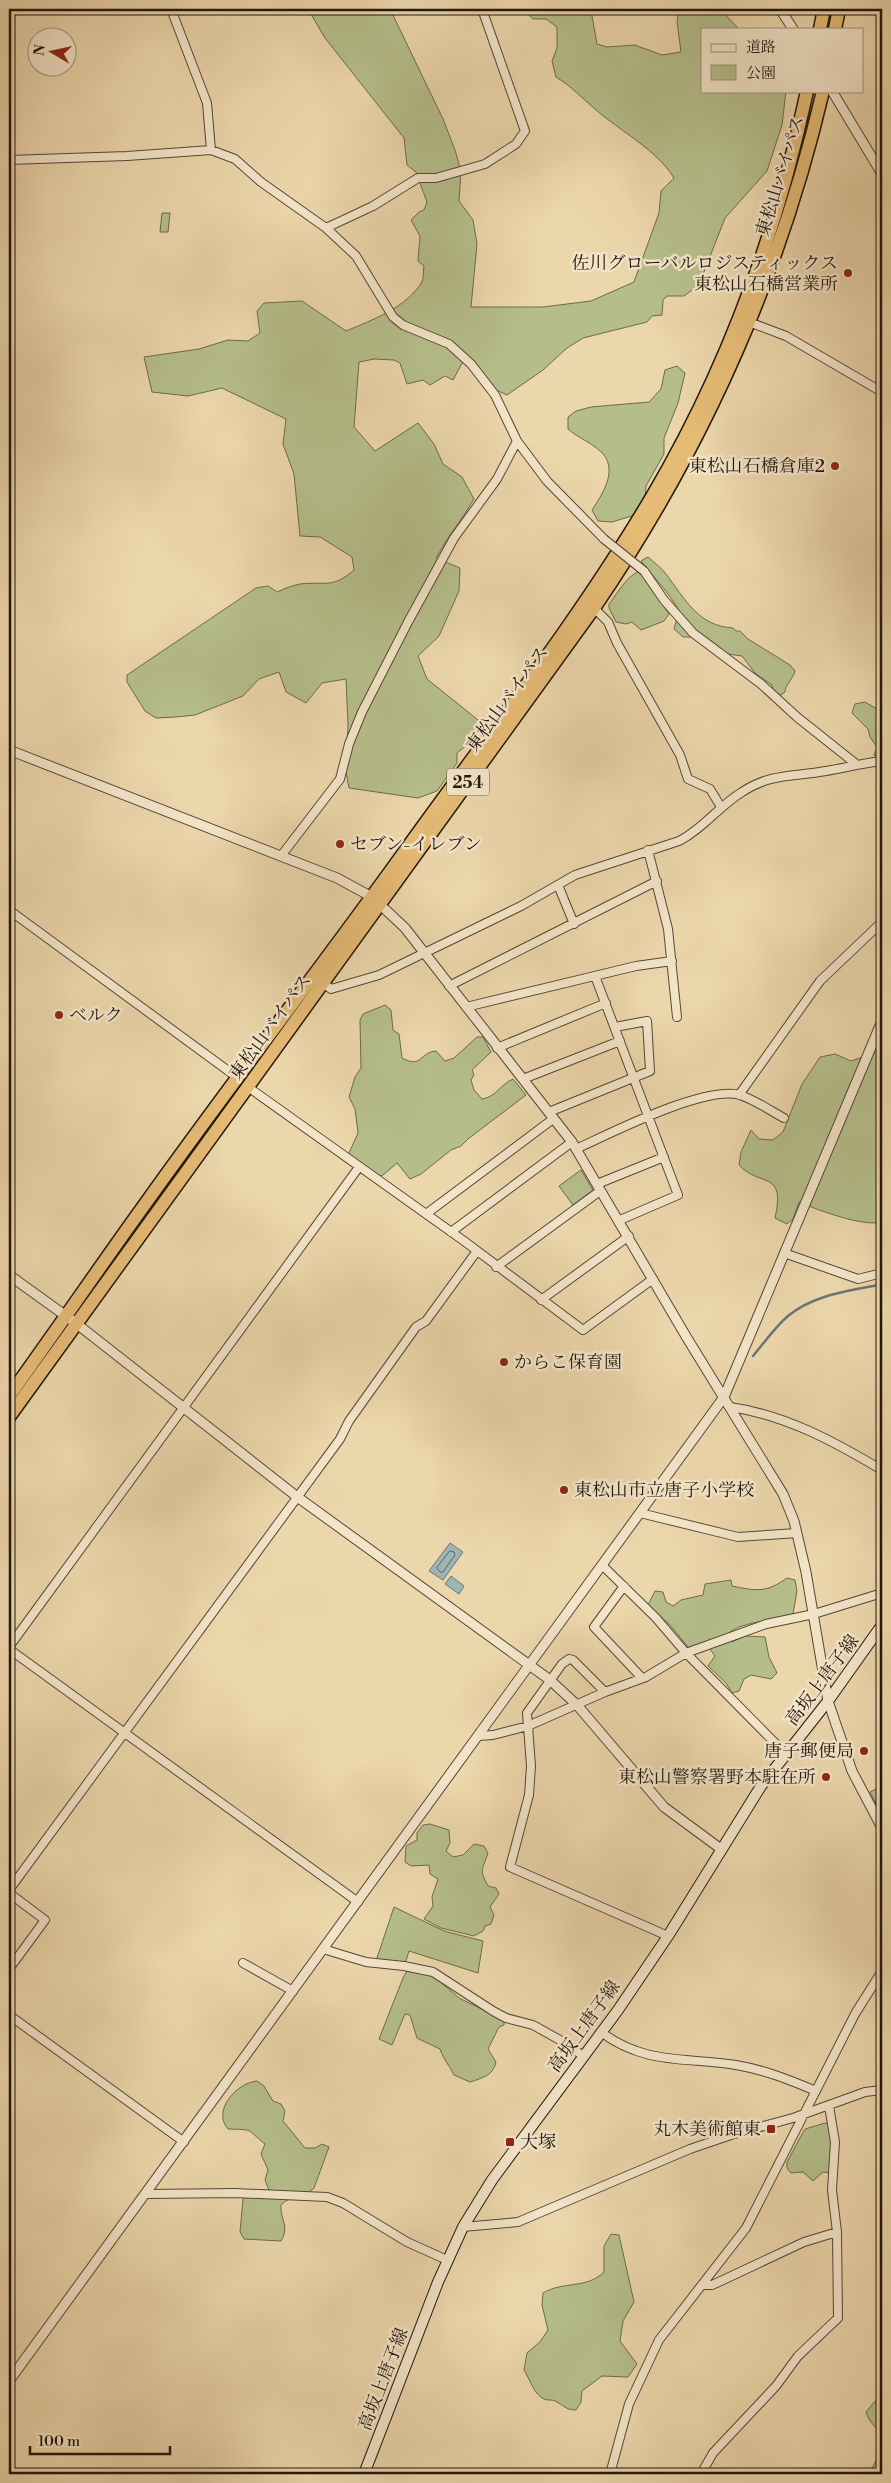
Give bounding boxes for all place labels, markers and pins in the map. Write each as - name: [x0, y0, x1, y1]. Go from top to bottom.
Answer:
- place label: 佐川グローバルロジスティックス 東松山石橋営業所: [571, 252, 838, 296]
- marker: 佐川グローバルロジスティックス 東松山石橋営業所: [842, 267, 854, 279]
- place label: 東松山石橋倉庫2: [689, 455, 825, 478]
- marker: 東松山石橋倉庫2: [829, 460, 841, 472]
- place label: セブン-イレブン: [350, 833, 482, 856]
- marker: セブン-イレブン: [334, 838, 346, 850]
- place label: ベルク: [69, 1004, 123, 1027]
- marker: ベルク: [53, 1009, 65, 1021]
- place label: からこ保育園: [514, 1351, 622, 1374]
- marker: からこ保育園: [498, 1356, 510, 1368]
- place label: 東松山市立唐子小学校: [574, 1479, 754, 1502]
- marker: 東松山市立唐子小学校: [558, 1484, 570, 1496]
- place label: 唐子郵便局: [764, 1740, 854, 1763]
- marker: 唐子郵便局: [858, 1745, 870, 1757]
- place label: 東松山警察署野本駐在所: [618, 1766, 816, 1789]
- marker: 東松山警察署野本駐在所: [820, 1771, 832, 1783]
- place label: 丸木美術館東: [653, 2118, 761, 2141]
- marker: 丸木美術館東: [765, 2123, 777, 2135]
- place label: 大塚: [520, 2131, 556, 2154]
- marker: 大塚: [504, 2136, 516, 2148]

